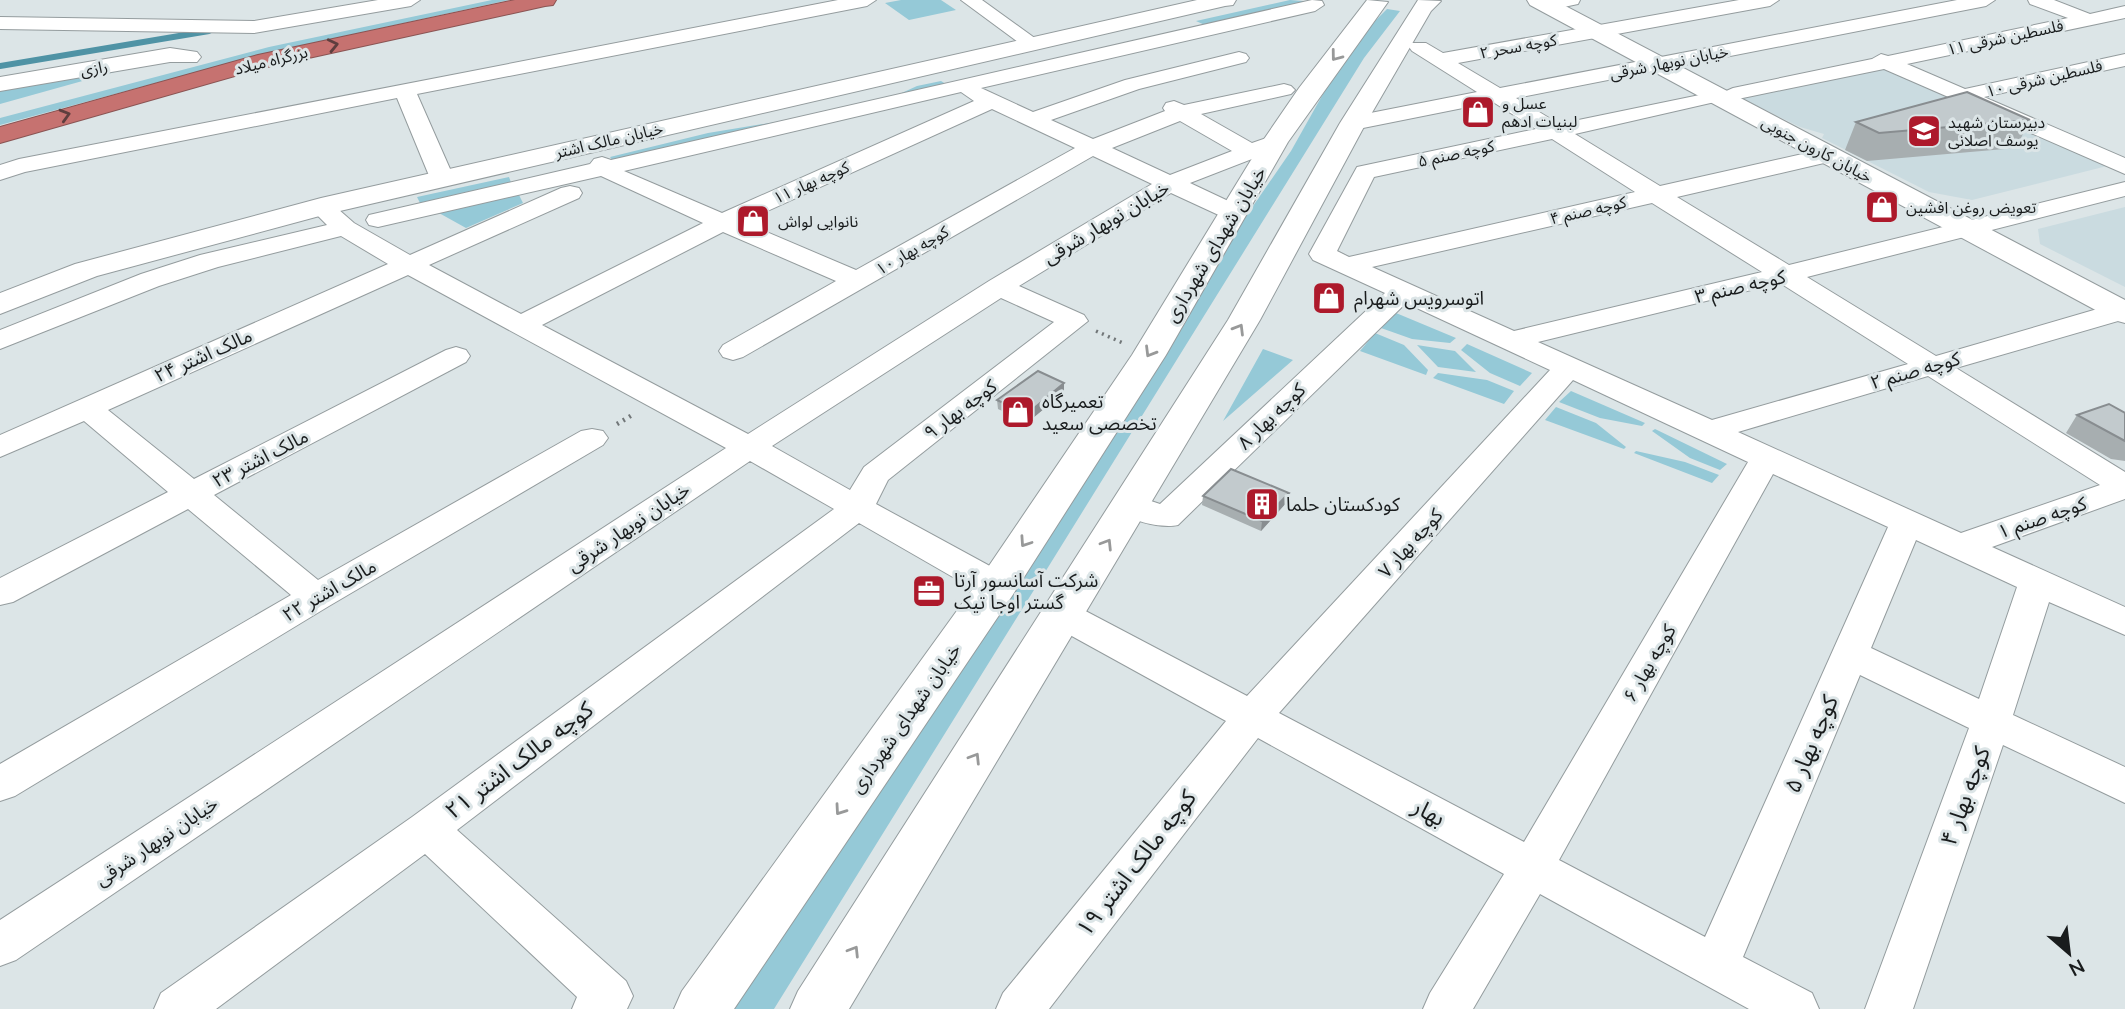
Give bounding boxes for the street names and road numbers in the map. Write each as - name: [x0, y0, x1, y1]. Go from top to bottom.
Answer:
- street label: فلسطین شرقی ۱۱: [1945, 15, 2065, 59]
- street label: کوچه سحر ۲: [1478, 29, 1559, 64]
- street label: بزرگراه میلاد: [232, 41, 310, 79]
- street label: خیابان نوبهار شرقی: [1608, 41, 1730, 83]
- street label: فلسطین شرقی ۱۰: [1984, 55, 2104, 101]
- street label: رازی: [79, 56, 109, 80]
- street label: خیابان کارون جنوبی: [1758, 112, 1876, 186]
- street label: خیابان مالک اشتر: [552, 118, 665, 162]
- street label: کوچه صنم ۵: [1416, 135, 1497, 174]
- street label: کوچه بهار ۱۱: [770, 156, 853, 209]
- street label: خیابان شهدای شهرداری: [1159, 162, 1271, 326]
- street label: خیابان نوبهار شرقی: [1039, 175, 1173, 269]
- street label: کوچه صنم ۴: [1548, 191, 1629, 231]
- street label: کوچه بهار ۱۰: [872, 221, 953, 280]
- street label: کوچه صنم ۳: [1692, 264, 1790, 311]
- street label: مالک اشتر ۲۴: [150, 323, 256, 387]
- street label: کوچه صنم ۲: [1867, 345, 1965, 397]
- street label: کوچه بهار ۹: [919, 373, 1003, 445]
- street label: کوچه بهار ۸: [1232, 377, 1312, 455]
- street label: مالک اشتر ۲۳: [208, 424, 312, 492]
- street label: خیابان نوبهار شرقی: [562, 477, 694, 577]
- street label: کوچه صنم ۱: [1994, 490, 2092, 546]
- street label: کوچه بهار ۷: [1373, 502, 1449, 583]
- street label: مالک اشتر ۲۲: [278, 553, 380, 627]
- street label: کوچه بهار ۶: [1617, 619, 1682, 706]
- street label: خیابان شهدای شهرداری: [844, 638, 966, 798]
- street label: کوچه بهار ۵: [1777, 690, 1845, 797]
- street label: کوچه مالک اشتر ۲۱: [439, 694, 599, 826]
- street label: کوچه بهار ۴: [1933, 742, 1997, 850]
- street label: کوچه مالک اشتر ۱۹: [1069, 783, 1203, 942]
- street label: خیابان نوبهار شرقی: [90, 791, 222, 891]
- street label: بهار: [1407, 791, 1451, 832]

